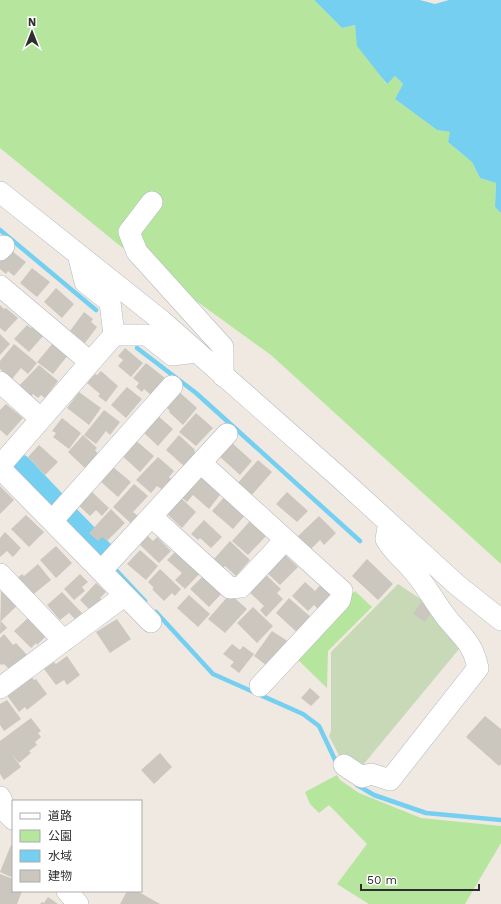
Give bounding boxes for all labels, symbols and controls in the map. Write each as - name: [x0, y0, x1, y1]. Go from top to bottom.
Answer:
- north arrow: [12, 12, 52, 52]
- text: N: [28, 16, 36, 29]
- legend: [12, 800, 142, 892]
- text: 道路: [48, 809, 72, 823]
- text: 公園: [48, 829, 72, 843]
- text: 水域: [48, 849, 72, 863]
- scale bar: [361, 866, 479, 892]
- text: 建物: [48, 869, 72, 883]
- text: 50 m: [367, 873, 397, 887]

